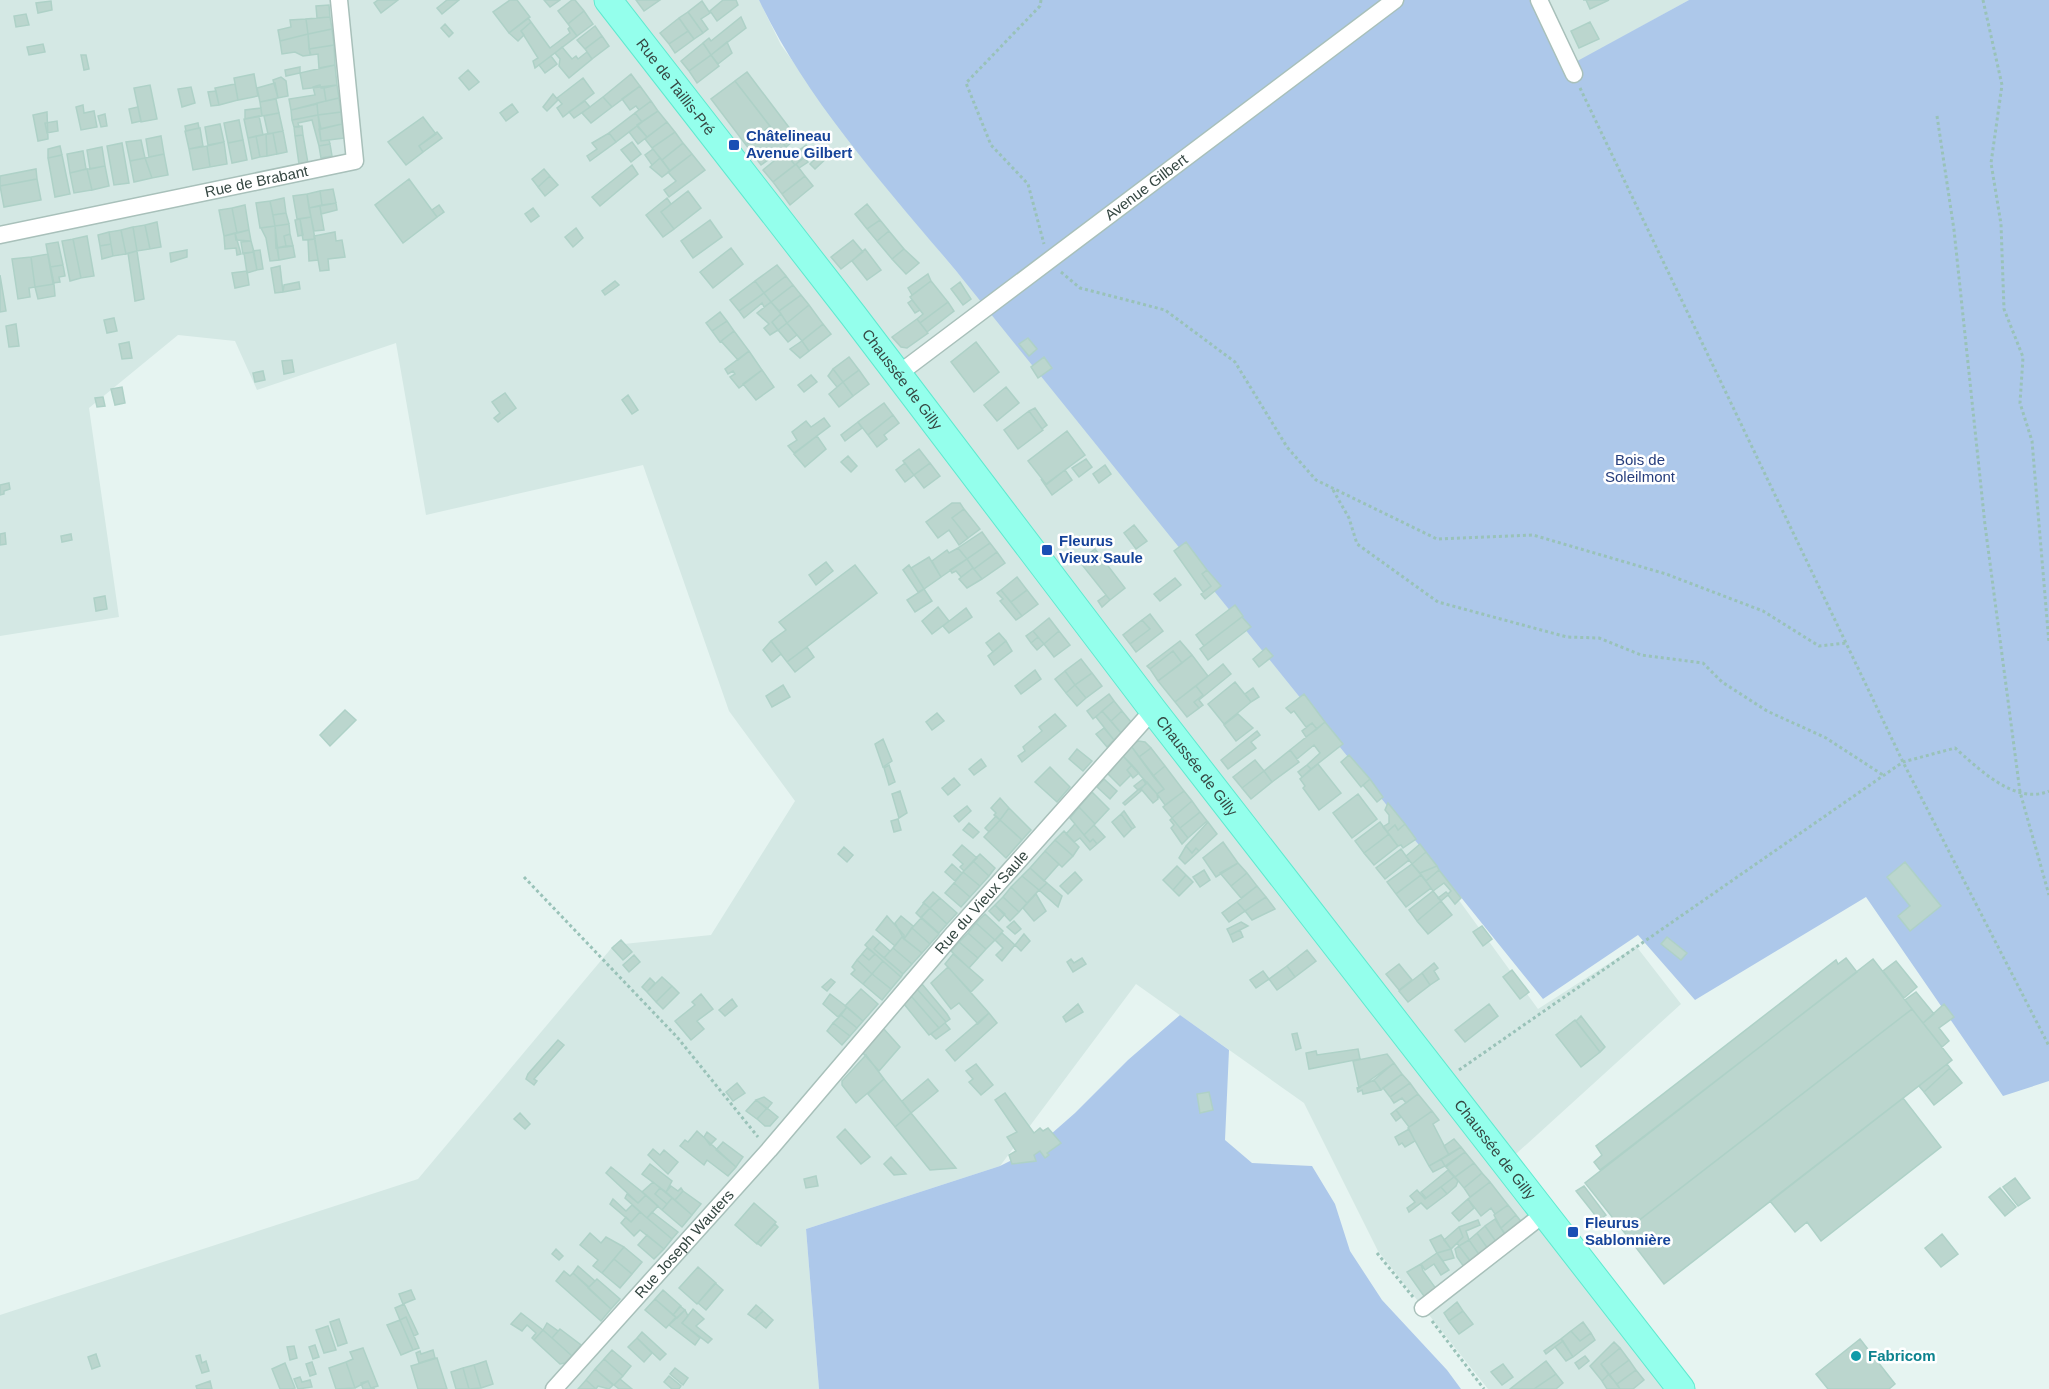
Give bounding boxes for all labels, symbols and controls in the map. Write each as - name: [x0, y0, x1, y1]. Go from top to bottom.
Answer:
- street label: Rue de Taillis-Pré: [633, 35, 719, 138]
- place label: Châtelineau Avenue Gilbert: [746, 127, 852, 161]
- marker: Châtelineau Avenue Gilbert: [727, 138, 741, 152]
- street label: Avenue Gilbert: [1101, 150, 1191, 223]
- street label: Rue de Brabant: [203, 162, 310, 200]
- street label: Chaussée de Gilly: [859, 326, 946, 433]
- park label: Bois de Soleilmont: [1605, 451, 1676, 485]
- place label: Fleurus Vieux Saule: [1059, 532, 1143, 566]
- marker: Fleurus Vieux Saule: [1040, 543, 1054, 557]
- street label: Chaussée de Gilly: [1153, 712, 1241, 819]
- street label: Rue du Vieux Saule: [931, 847, 1032, 957]
- street label: Chaussée de Gilly: [1451, 1096, 1540, 1203]
- street label: Rue Joseph Wauters: [631, 1186, 737, 1301]
- place label: Fleurus Sablonnière: [1585, 1214, 1671, 1248]
- marker: Fleurus Sablonnière: [1566, 1225, 1580, 1239]
- place label: Fabricom: [1868, 1347, 1936, 1364]
- marker: Fabricom: [1849, 1349, 1863, 1363]

